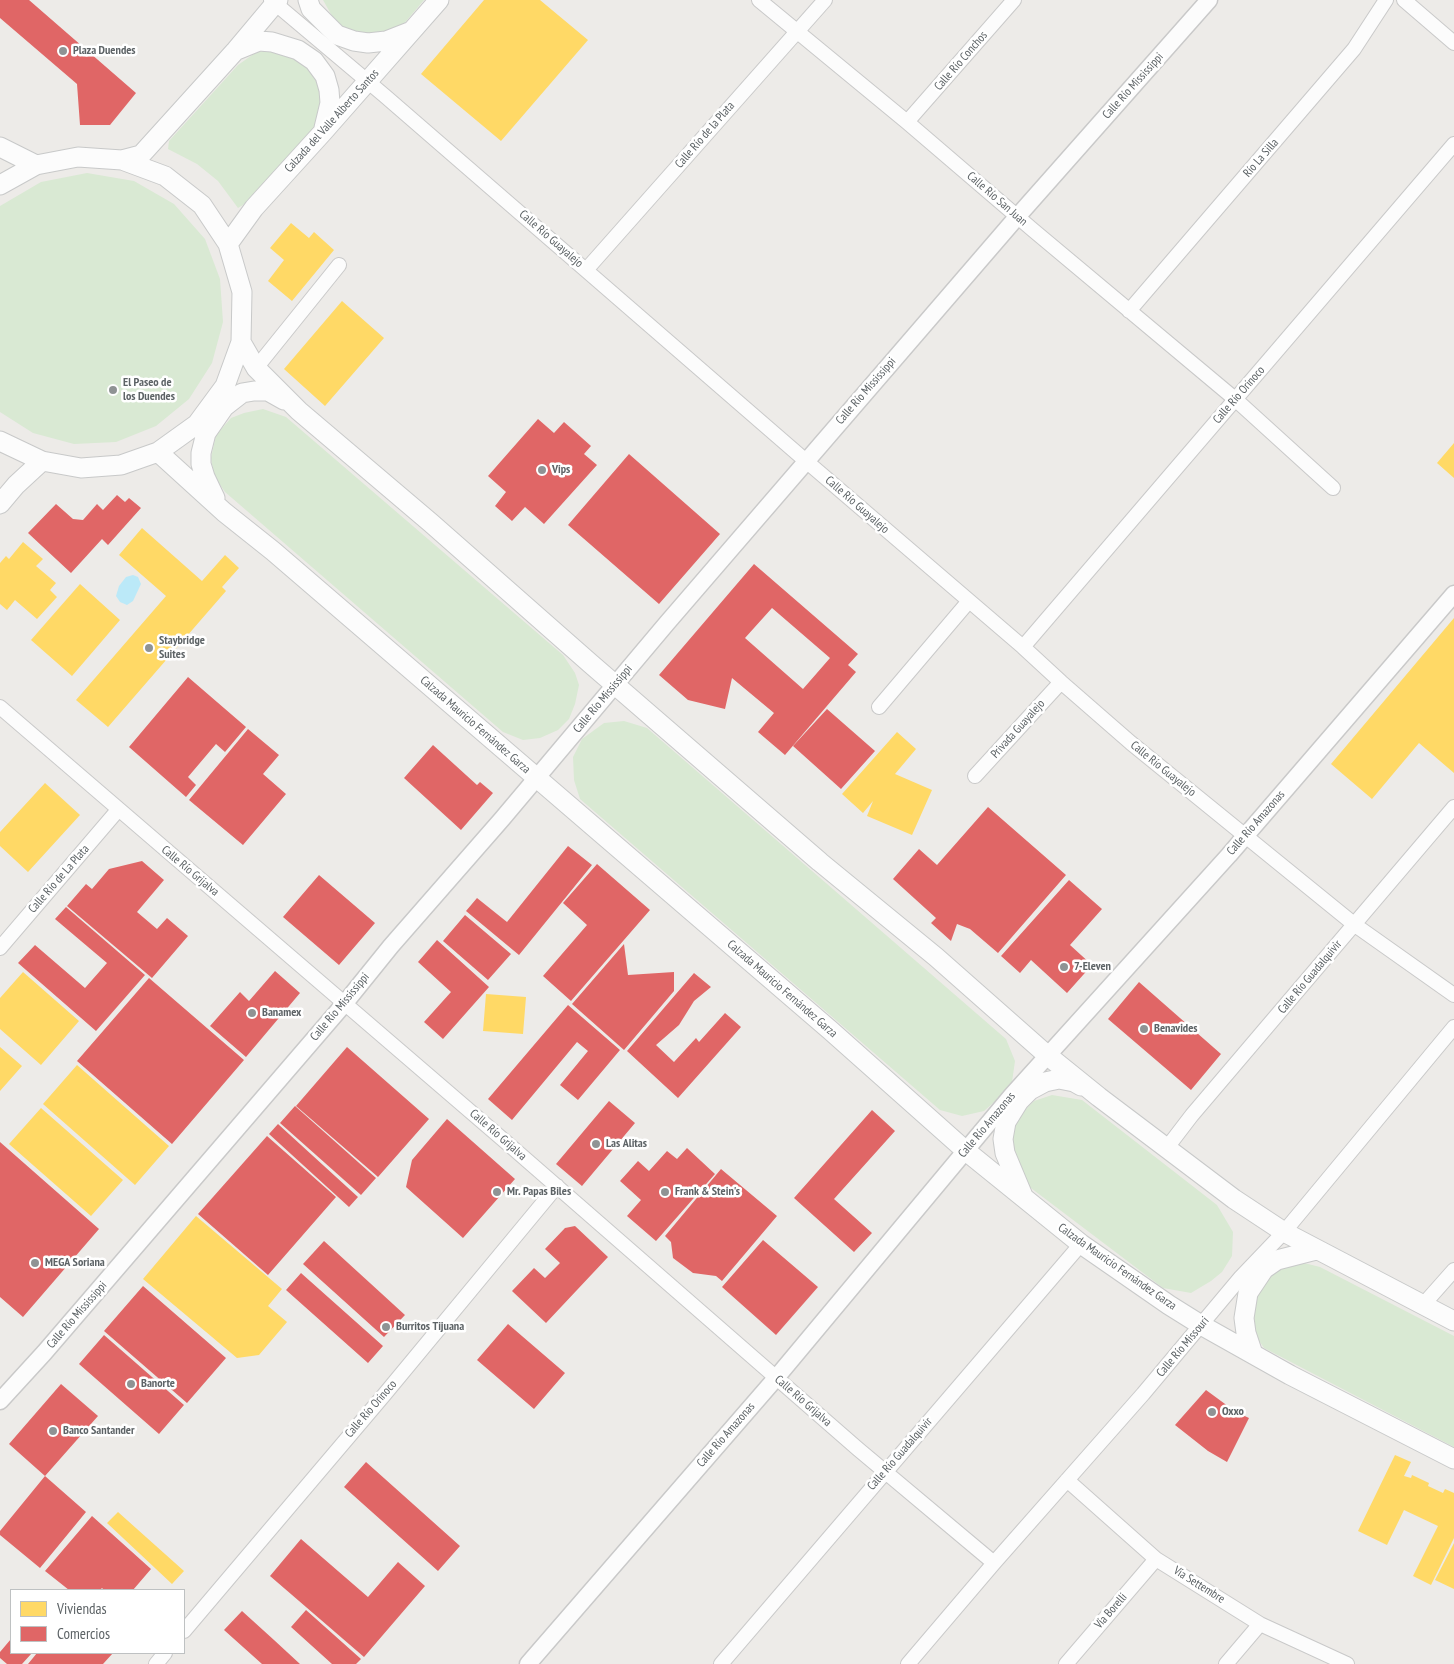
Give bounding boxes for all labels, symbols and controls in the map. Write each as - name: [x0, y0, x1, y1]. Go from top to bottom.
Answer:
- street label: Calle Río Conchos: [931, 28, 991, 94]
- place label: Plaza Duendes: [73, 44, 136, 58]
- marker: Plaza Duendes: [57, 45, 69, 57]
- street label: Calle Río Mississippi: [1100, 50, 1166, 122]
- street label: Calzada del Valle Alberto Santos: [282, 66, 382, 176]
- street label: Calle Río de la Plata: [672, 99, 738, 171]
- street label: Río La Silla: [1240, 136, 1282, 180]
- street label: Calle Río San Juan: [964, 169, 1030, 229]
- street label: Calle Río Guayalejo: [516, 207, 586, 271]
- street label: Calle Río Mississippi: [833, 355, 899, 427]
- street label: Calle Río Orinoco: [1210, 363, 1268, 427]
- place label: El Paseo de los Duendes: [123, 376, 175, 404]
- marker: El Paseo de los Duendes: [107, 384, 119, 396]
- place label: Vips: [552, 463, 570, 477]
- marker: Vips: [536, 464, 548, 476]
- street label: Calle Río Guayalejo: [822, 473, 892, 537]
- place label: Staybridge Suites: [159, 634, 205, 662]
- marker: Staybridge Suites: [143, 642, 155, 654]
- street label: Calle Río Mississippi: [570, 662, 636, 736]
- street label: Calzada Mauricio Fernández Garza: [417, 673, 533, 777]
- street label: Privada Guayalejo: [988, 697, 1048, 761]
- street label: Calle Río Guayalejo: [1127, 738, 1199, 800]
- street label: Calle Río Amazonas: [1224, 788, 1288, 858]
- street label: Calle Río de La Plata: [26, 842, 92, 916]
- street label: Calle Río Grijalva: [158, 843, 222, 899]
- street label: Calzada Mauricio Fernández Garza: [724, 937, 840, 1041]
- street label: Calle Río Guadalquivir: [1275, 937, 1345, 1017]
- place label: 7-Eleven: [1074, 960, 1111, 974]
- marker: 7-Eleven: [1058, 961, 1070, 973]
- street label: Calle Río Mississippi: [307, 970, 373, 1044]
- place label: Banamex: [262, 1006, 301, 1020]
- marker: Banamex: [246, 1007, 258, 1019]
- place label: Benavides: [1154, 1022, 1198, 1036]
- marker: Benavides: [1138, 1023, 1150, 1035]
- street label: Calle Río Amazonas: [955, 1089, 1019, 1161]
- street label: Calle Río Grijalva: [467, 1106, 529, 1164]
- place label: Las Alitas: [606, 1137, 647, 1151]
- marker: Las Alitas: [590, 1138, 602, 1150]
- place label: Mr. Papas Biles: [507, 1185, 571, 1199]
- place label: Frank & Stein's: [675, 1185, 740, 1199]
- marker: Mr. Papas Biles: [491, 1186, 503, 1198]
- marker: Frank & Stein's: [659, 1186, 671, 1198]
- street label: Calzada Mauricio Fernández Garza: [1055, 1221, 1179, 1313]
- place label: MEGA Soriana: [45, 1256, 105, 1270]
- marker: MEGA Soriana: [29, 1257, 41, 1269]
- street label: Calle Río Mississippi: [44, 1279, 110, 1351]
- street label: Calle Río Missouri: [1154, 1314, 1212, 1380]
- place label: Burritos Tijuana: [396, 1320, 464, 1334]
- marker: Burritos Tijuana: [380, 1321, 392, 1333]
- street label: Calle Río Grijalva: [772, 1372, 834, 1430]
- place label: Banorte: [141, 1377, 175, 1391]
- street label: Calle Río Orinoco: [342, 1377, 400, 1441]
- marker: Banorte: [125, 1378, 137, 1390]
- street label: Calle Río Amazonas: [694, 1400, 758, 1470]
- place label: Oxxo: [1222, 1405, 1244, 1419]
- marker: Oxxo: [1206, 1406, 1218, 1418]
- street label: Calle Río Guadalquivir: [865, 1415, 935, 1493]
- place label: Banco Santander: [63, 1424, 135, 1438]
- marker: Banco Santander: [47, 1425, 59, 1437]
- street label: Vía Settembre: [1171, 1564, 1227, 1606]
- legend: [10, 1589, 185, 1654]
- street label: Vía Borelli: [1092, 1590, 1130, 1632]
- text: Viviendas: [57, 1599, 107, 1618]
- text: Comercios: [57, 1624, 110, 1643]

